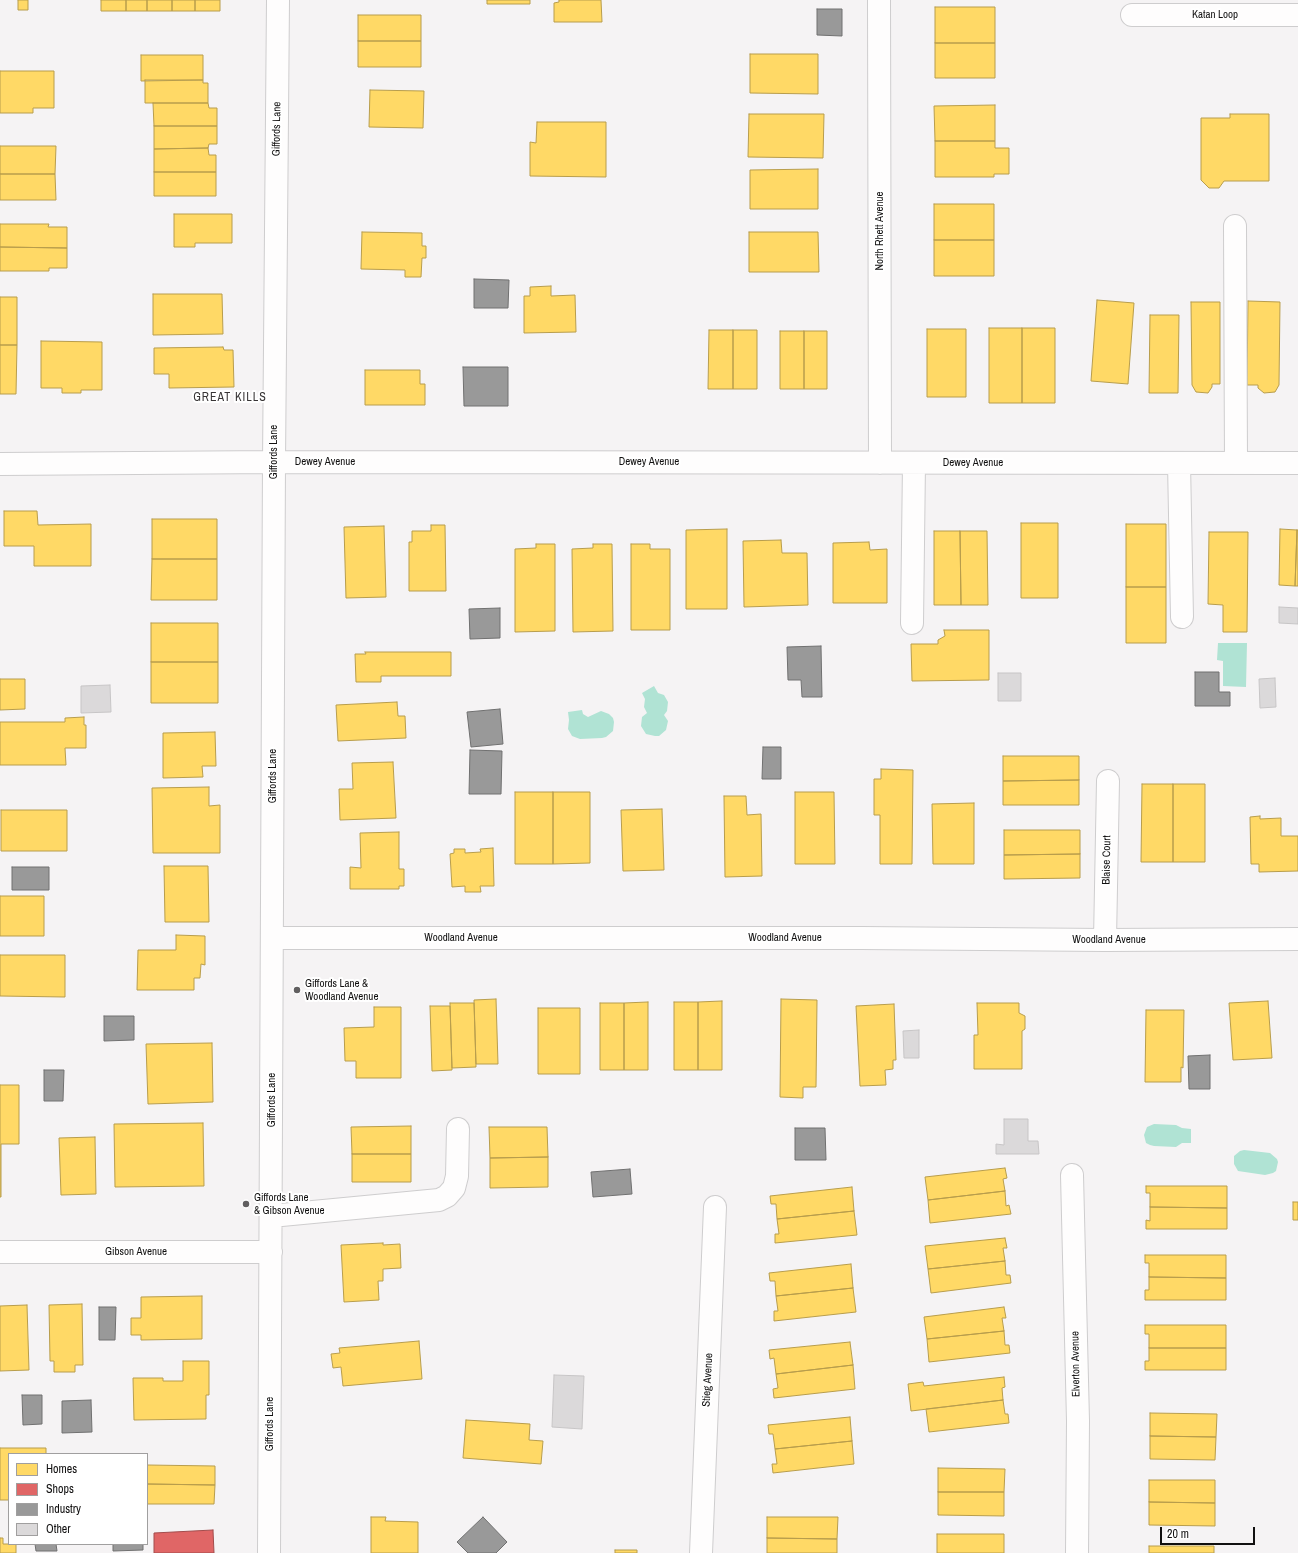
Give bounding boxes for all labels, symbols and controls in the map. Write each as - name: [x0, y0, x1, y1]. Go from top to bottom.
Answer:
- street label: Katan Loop: [1192, 8, 1238, 22]
- street label: Giffords Lane: [270, 102, 284, 156]
- street label: North Rhett Avenue: [873, 191, 887, 271]
- district label: GREAT KILLS: [193, 391, 267, 405]
- street label: Giffords Lane: [267, 425, 281, 479]
- street label: Dewey Avenue: [295, 455, 355, 469]
- street label: Dewey Avenue: [619, 455, 679, 469]
- street label: Dewey Avenue: [943, 456, 1003, 470]
- street label: Giffords Lane: [266, 749, 280, 803]
- street label: Blaise Court: [1100, 835, 1114, 885]
- street label: Woodland Avenue: [424, 931, 498, 945]
- street label: Woodland Avenue: [748, 931, 822, 945]
- street label: Woodland Avenue: [1072, 933, 1146, 947]
- place label: Giffords Lane & Woodland Avenue: [305, 977, 378, 1003]
- marker: Giffords Lane & Woodland Avenue: [292, 985, 302, 995]
- street label: Giffords Lane: [265, 1073, 279, 1127]
- place label: Giffords Lane & Gibson Avenue: [254, 1191, 325, 1217]
- marker: Giffords Lane & Gibson Avenue: [241, 1199, 251, 1209]
- street label: Gibson Avenue: [105, 1245, 167, 1259]
- street label: Elverton Avenue: [1069, 1331, 1083, 1397]
- street label: Stieg Avenue: [700, 1353, 716, 1407]
- street label: Giffords Lane: [263, 1397, 277, 1451]
- legend: [8, 1453, 148, 1545]
- text: Homes: [46, 1461, 77, 1477]
- text: Shops: [46, 1481, 74, 1497]
- text: Industry: [46, 1501, 81, 1517]
- scale bar: [1162, 1519, 1257, 1545]
- text: Other: [46, 1521, 71, 1537]
- text: 20 m: [1167, 1526, 1189, 1542]

